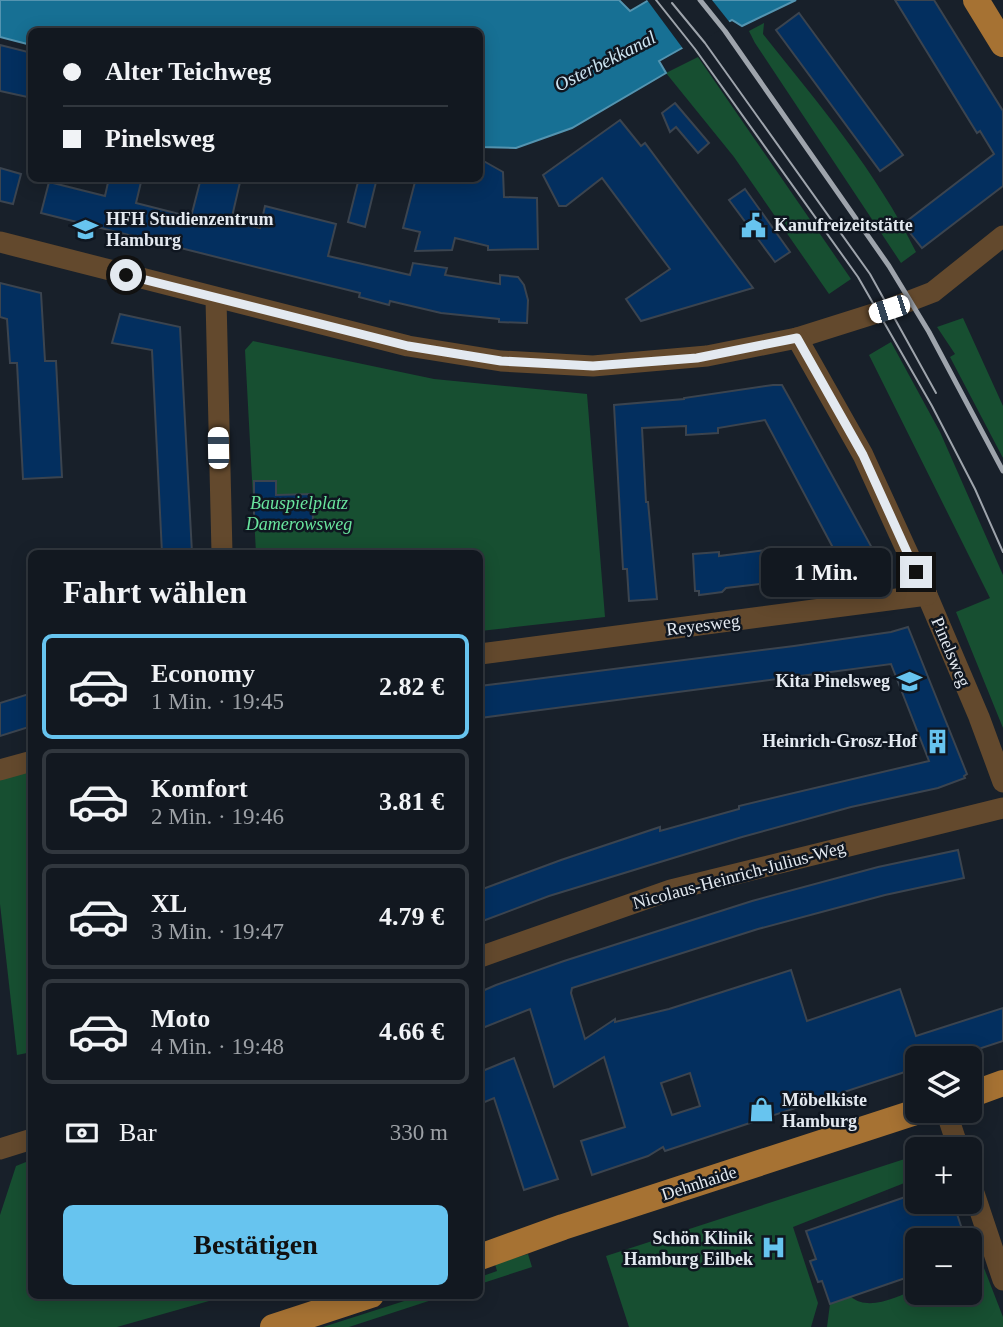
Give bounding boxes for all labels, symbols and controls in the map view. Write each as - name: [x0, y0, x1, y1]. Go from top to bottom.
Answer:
- water label: Osterbekkanal: [551, 26, 659, 96]
- text: Alter Teichweg: [105, 57, 271, 86]
- text: Pinelsweg: [105, 124, 215, 153]
- place label: HFH Studienzentrum Hamburg: [106, 209, 274, 250]
- public building icon: Kanufreizeitstätte: [740, 211, 768, 239]
- school or university icon: HFH Studienzentrum Hamburg: [72, 215, 100, 243]
- place label: Kanufreizeitstätte: [774, 215, 913, 235]
- route start: [110, 259, 142, 291]
- car: [866, 293, 913, 325]
- car: [208, 427, 229, 469]
- park label: Bauspielplatz Damerowsweg: [245, 493, 352, 534]
- callout: 1 Min.: [762, 548, 892, 596]
- route end: [900, 556, 932, 588]
- text: 1 Min.: [794, 560, 858, 585]
- text: Fahrt wählen: [63, 574, 247, 610]
- street label: Reyesweg: [665, 611, 741, 639]
- street label: Pinelsweg: [927, 614, 975, 690]
- icon: car: [67, 655, 130, 718]
- text: Economy: [151, 659, 255, 688]
- school or university icon: Kita Pinelsweg: [896, 667, 924, 695]
- place label: Kita Pinelsweg: [776, 671, 890, 691]
- text: 2.82 €: [379, 672, 444, 701]
- text: 1 Min. · 19:45: [151, 689, 284, 714]
- building icon: Heinrich-Grosz-Hof: [923, 727, 951, 755]
- place label: Heinrich-Grosz-Hof: [762, 731, 918, 751]
- icon: car: [67, 770, 130, 833]
- text: Komfort: [151, 774, 248, 803]
- text: 3.81 €: [379, 787, 444, 816]
- text: 2 Min. · 19:46: [151, 804, 284, 829]
- street label: Nicolaus-Heinrich-Julius-Weg: [630, 837, 848, 913]
- icon: car: [67, 885, 130, 948]
- text: XL: [151, 889, 187, 918]
- text: 4.79 €: [379, 902, 444, 931]
- text: 3 Min. · 19:47: [151, 919, 284, 944]
- icon: car: [67, 1000, 130, 1063]
- text: Moto: [151, 1004, 210, 1033]
- text: 4.66 €: [379, 1017, 444, 1046]
- text: 4 Min. · 19:48: [151, 1034, 284, 1059]
- map controls: [905, 1046, 982, 1305]
- button: layers: [905, 1046, 982, 1123]
- place label: Möbelkiste Hamburg: [782, 1090, 867, 1131]
- shop icon: Möbelkiste Hamburg: [748, 1096, 776, 1124]
- icon: cash: [63, 1114, 101, 1152]
- text: Bar: [119, 1118, 157, 1147]
- text: 330 m: [390, 1120, 448, 1145]
- button: +: [905, 1137, 982, 1214]
- street label: Dehnhaide: [659, 1161, 739, 1205]
- button: Bestätigen: [63, 1205, 448, 1285]
- place label: Schön Klinik Hamburg Eilbek: [623, 1228, 753, 1269]
- button: −: [905, 1228, 982, 1305]
- hospital icon: Schön Klinik Hamburg Eilbek: [759, 1234, 787, 1262]

